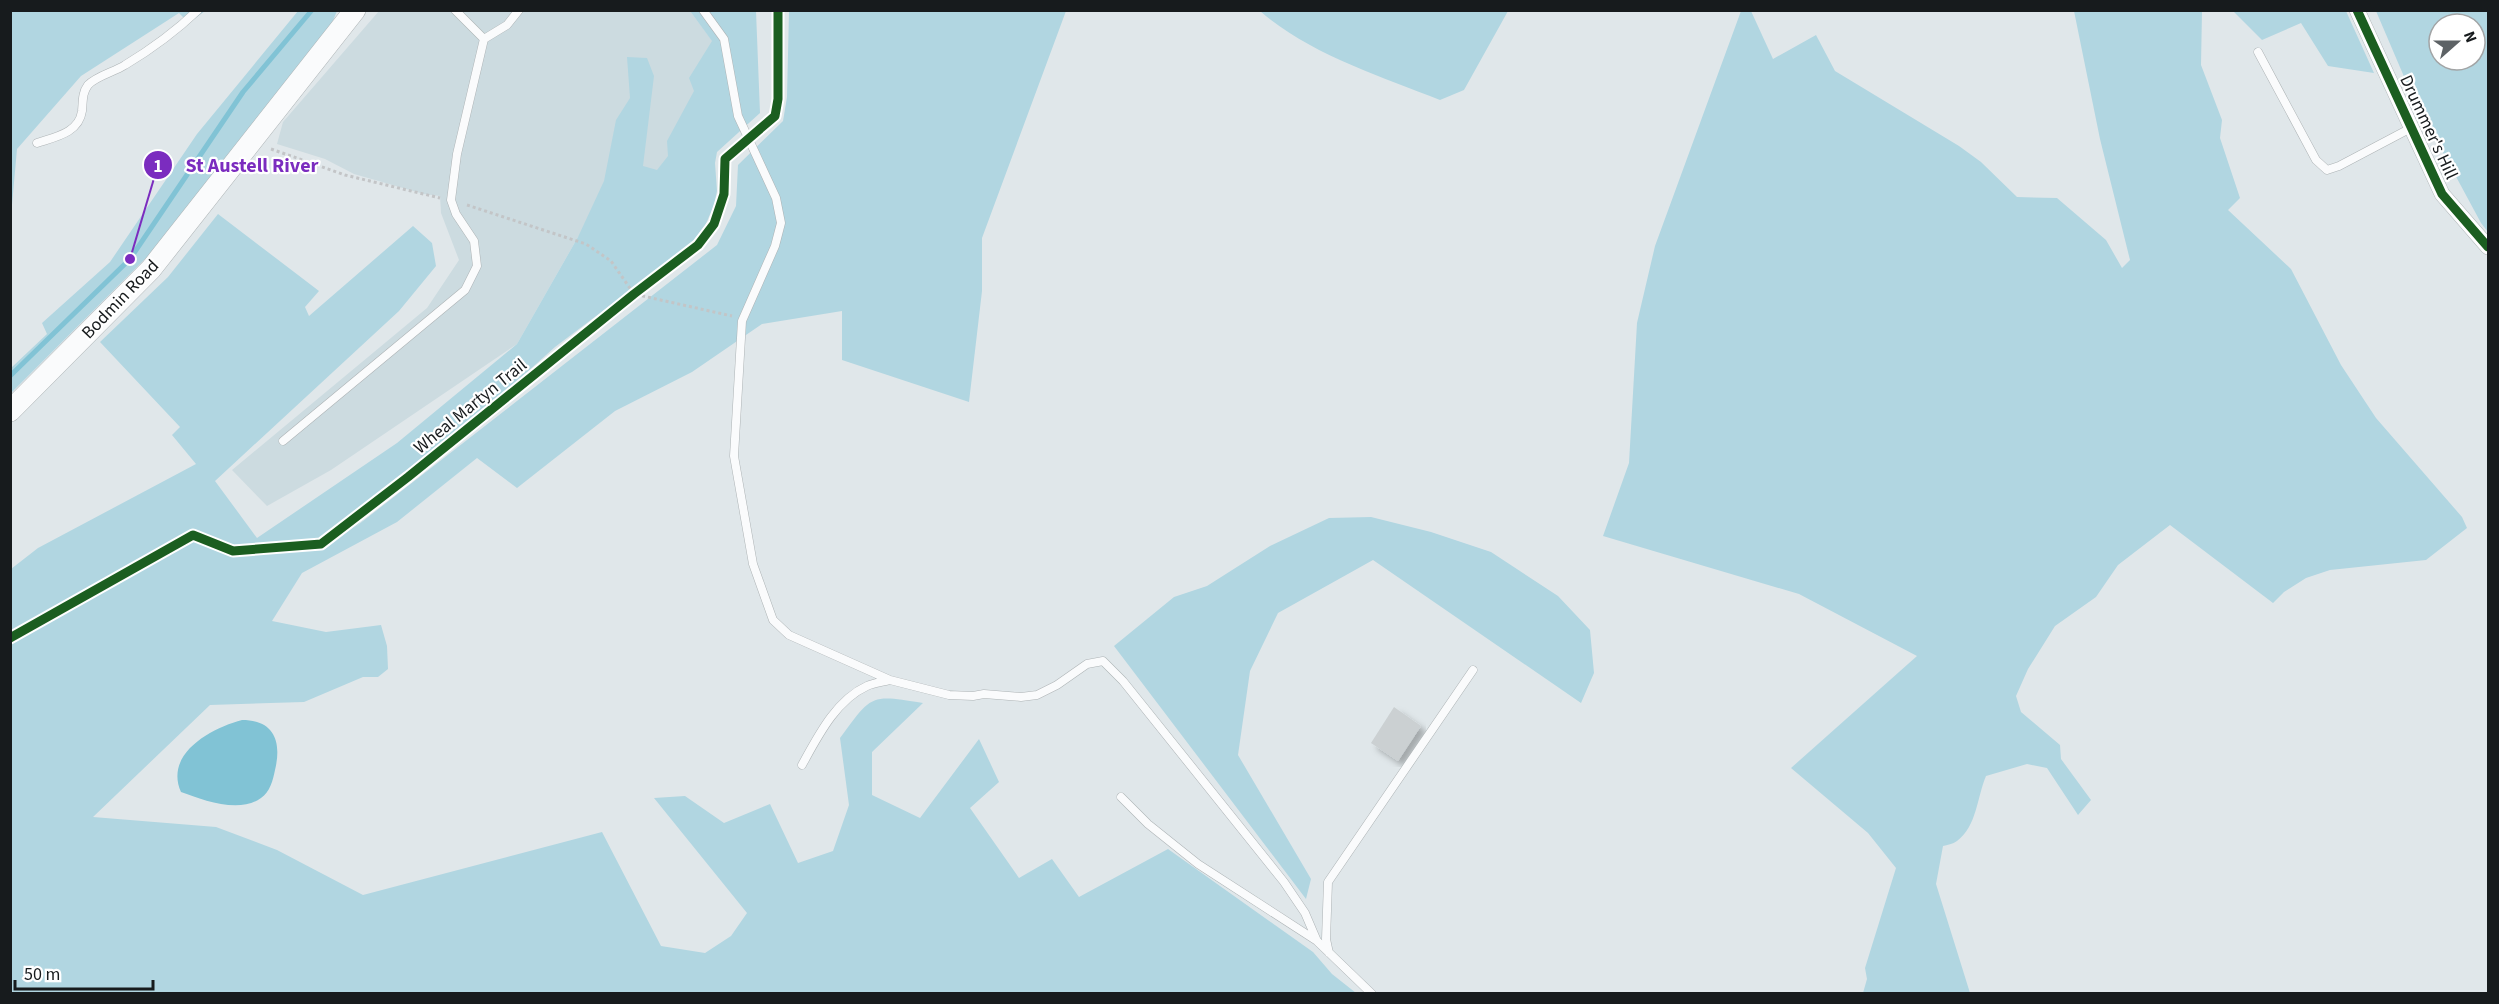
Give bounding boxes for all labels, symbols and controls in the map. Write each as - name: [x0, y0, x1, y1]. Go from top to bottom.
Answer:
- north arrow: [2427, 12, 2487, 72]
- text: N: [2458, 28, 2482, 46]
- street label: Drummer's Hill: [2393, 71, 2464, 184]
- callout: St Austell River: [143, 146, 330, 184]
- text: St Austell River: [186, 152, 319, 180]
- text: 1: [153, 154, 163, 179]
- street label: Bodmin Road: [76, 254, 165, 345]
- street label: Wheal Martyn Trail: [408, 353, 532, 460]
- scale bar: [15, 953, 153, 991]
- text: 50 m: [24, 962, 60, 987]

